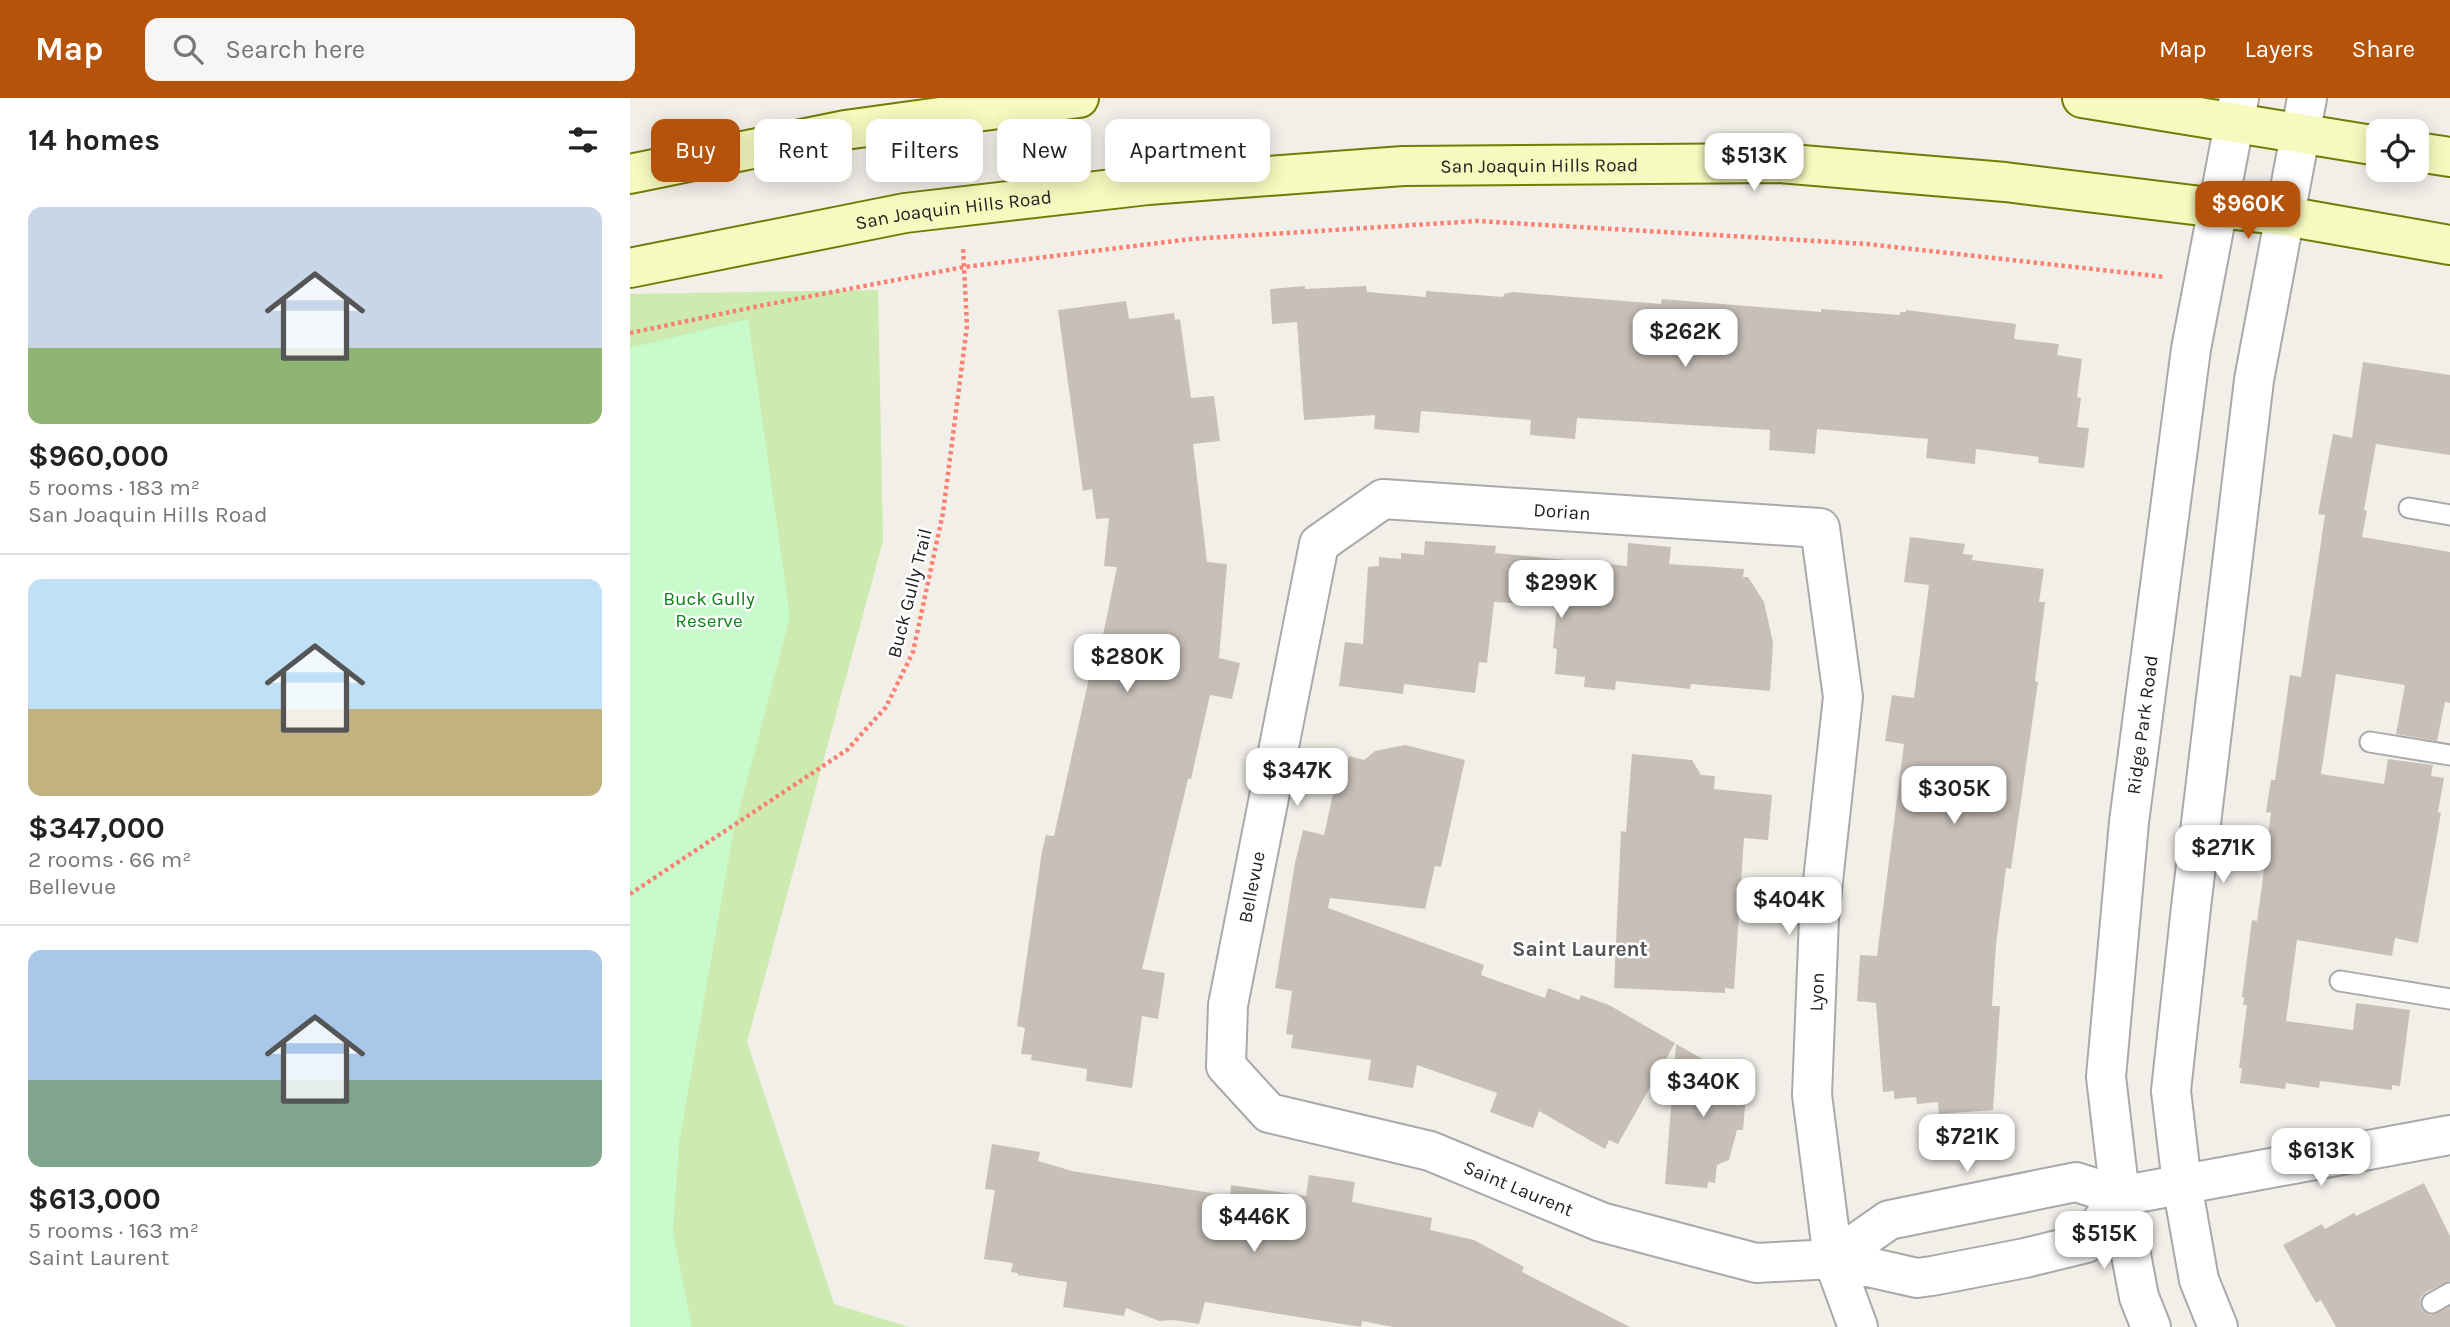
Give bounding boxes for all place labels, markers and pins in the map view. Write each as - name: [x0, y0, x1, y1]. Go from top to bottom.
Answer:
- pin: $513K: [1705, 134, 1803, 193]
- pin: $960K: [2199, 181, 2297, 241]
- pin: $262K: [1636, 310, 1734, 369]
- pin: $299K: [1512, 560, 1610, 620]
- pin: $280K: [1078, 634, 1176, 694]
- pin: $347K: [1248, 748, 1346, 808]
- pin: $305K: [1905, 766, 2003, 826]
- pin: $271K: [2174, 826, 2272, 885]
- pin: $404K: [1740, 878, 1838, 937]
- pin: $340K: [1654, 1060, 1752, 1119]
- pin: $721K: [1918, 1114, 2016, 1174]
- pin: $613K: [2272, 1128, 2370, 1188]
- pin: $446K: [1205, 1194, 1303, 1254]
- pin: $515K: [2055, 1212, 2153, 1271]

